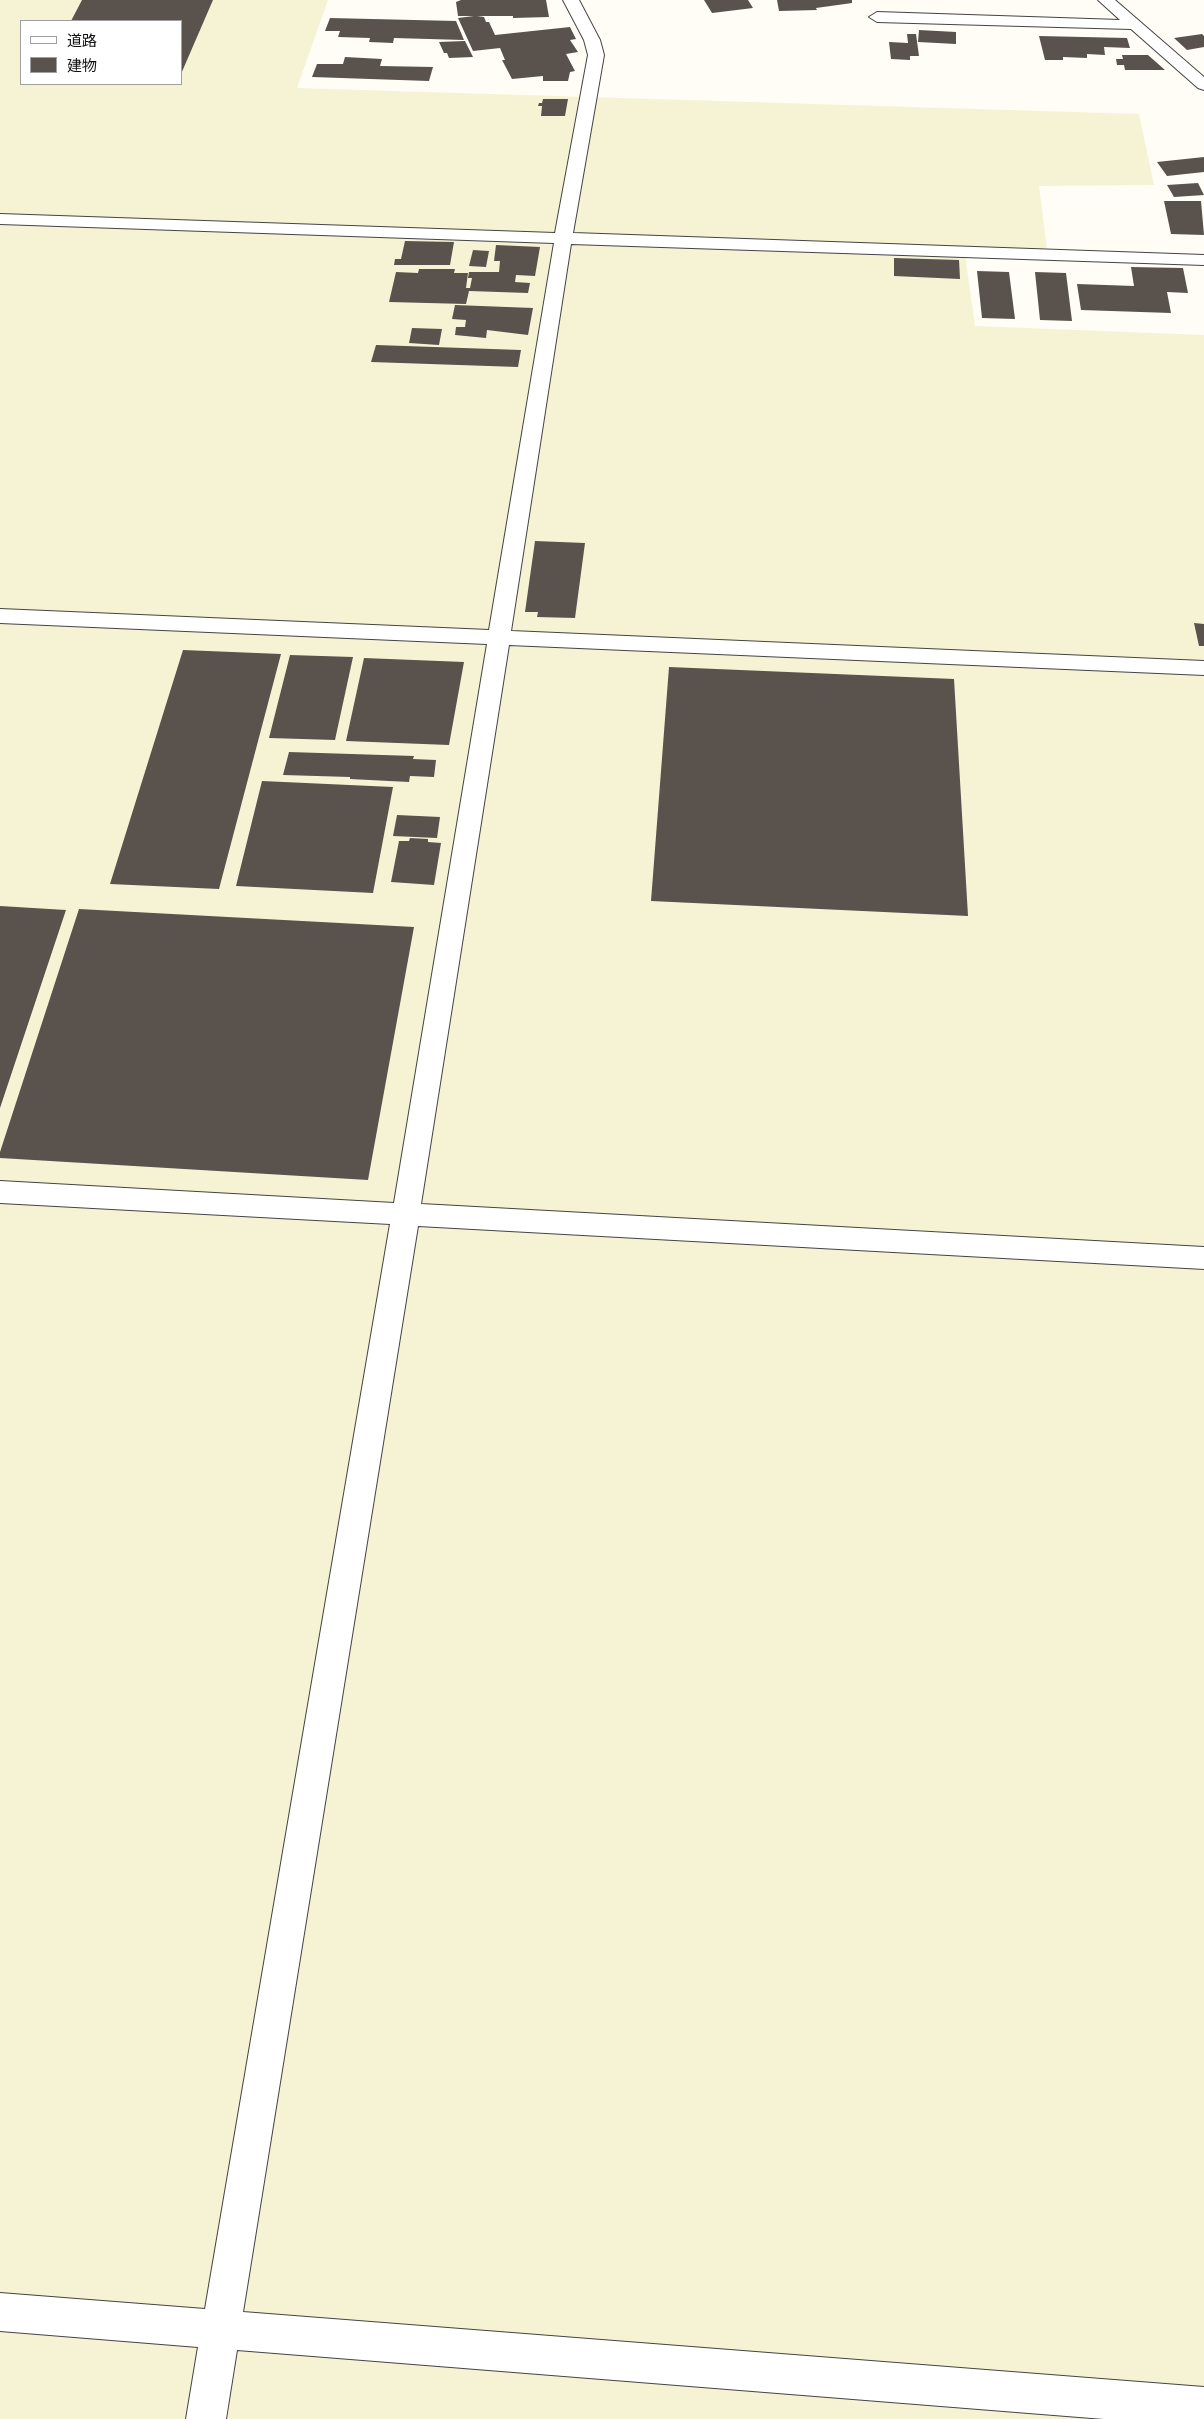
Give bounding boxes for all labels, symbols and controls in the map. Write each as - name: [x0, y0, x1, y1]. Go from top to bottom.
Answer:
- legend: [20, 20, 182, 85]
- text: 道路: [67, 31, 97, 50]
- text: 建物: [67, 56, 97, 75]

